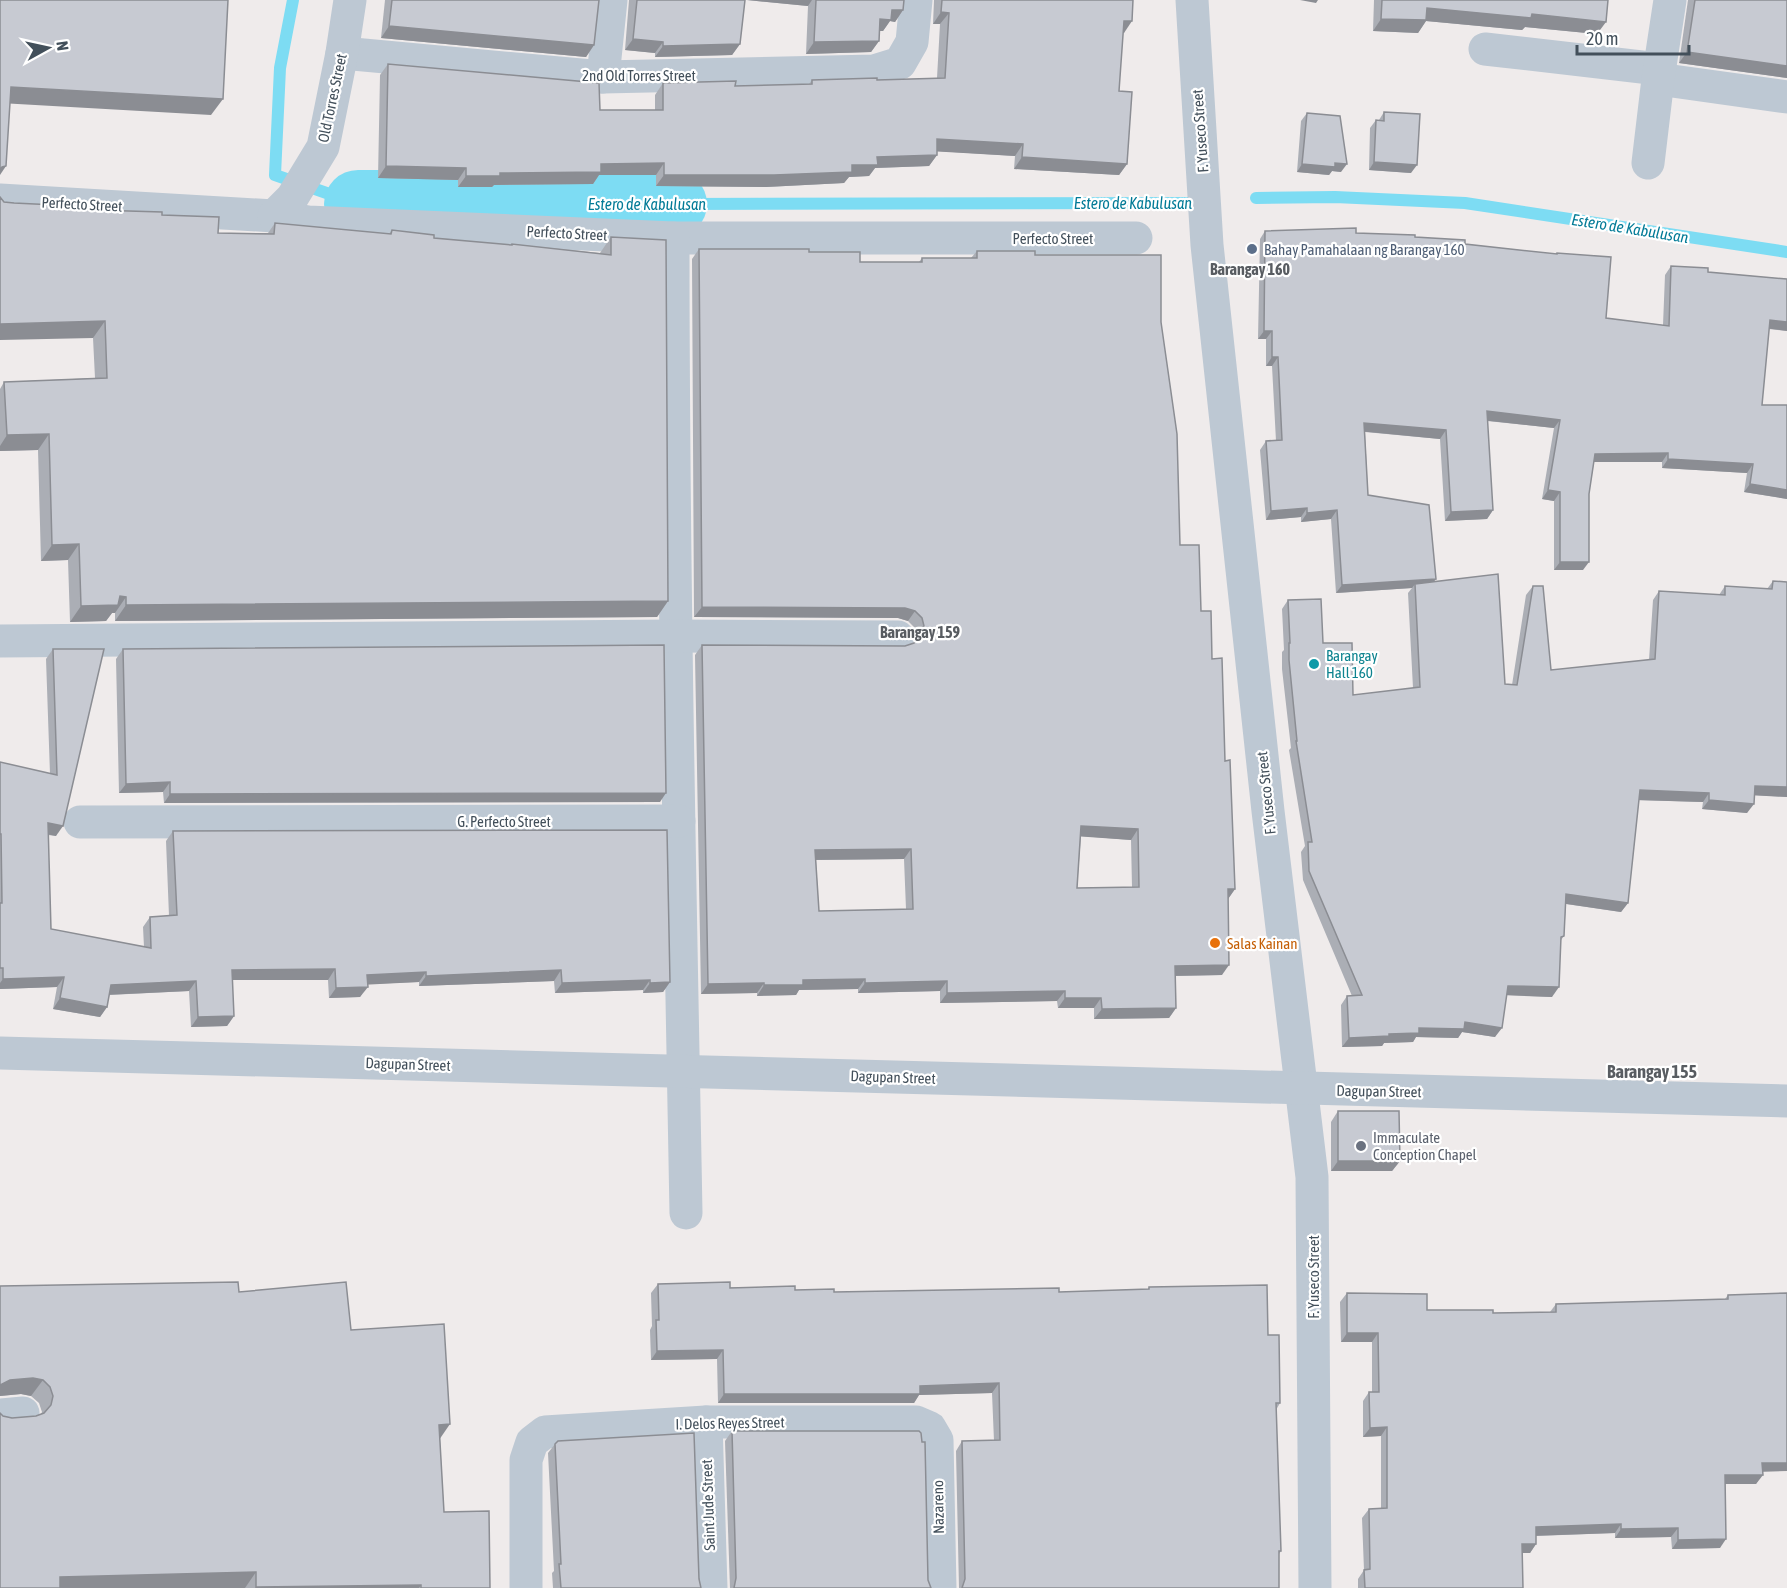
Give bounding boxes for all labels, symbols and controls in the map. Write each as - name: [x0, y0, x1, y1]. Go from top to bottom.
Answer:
- north arrow: [18, 18, 78, 78]
- scale bar: [1577, 18, 1690, 56]
- text: 20 m: [1586, 28, 1618, 49]
- text: N: [53, 40, 72, 52]
- street label: Old Torres Street: [314, 52, 350, 144]
- street label: 2nd Old Torres Street: [582, 67, 696, 84]
- street label: F. Yuseco Street: [1189, 89, 1211, 173]
- street label: Perfecto Street: [41, 193, 123, 215]
- water label: Estero de Kabulusan: [1074, 194, 1192, 212]
- water label: Estero de Kabulusan: [588, 195, 706, 213]
- water label: Estero de Kabulusan: [1570, 210, 1690, 246]
- street label: Perfecto Street: [526, 222, 608, 244]
- street label: Perfecto Street: [1013, 230, 1093, 247]
- place label: Bahay Pamahalaan ng Barangay 160: [1264, 241, 1465, 258]
- marker: Bahay Pamahalaan ng Barangay 160: [1245, 242, 1259, 256]
- district label: Barangay 160: [1210, 260, 1290, 278]
- district label: Barangay 159: [880, 623, 960, 641]
- place label: Barangay Hall 160: [1326, 647, 1378, 681]
- marker: Barangay Hall 160: [1307, 657, 1321, 671]
- street label: F. Yuseco Street: [1253, 751, 1279, 835]
- street label: G. Perfecto Street: [457, 813, 551, 830]
- place label: Salas Kainan: [1227, 935, 1298, 952]
- marker: Salas Kainan: [1208, 936, 1222, 950]
- street label: Dagupan Street: [365, 1054, 451, 1074]
- district label: Barangay 155: [1607, 1061, 1697, 1082]
- street label: Dagupan Street: [850, 1067, 936, 1087]
- street label: Dagupan Street: [1336, 1082, 1422, 1100]
- place label: Immaculate Conception Chapel: [1373, 1129, 1477, 1163]
- marker: Immaculate Conception Chapel: [1354, 1139, 1368, 1153]
- street label: F. Yuseco Street: [1305, 1235, 1322, 1319]
- street label: I. Delos Reyes Street: [675, 1414, 785, 1432]
- street label: Saint Jude Street: [698, 1459, 718, 1551]
- street label: Nazareno: [929, 1480, 947, 1534]

